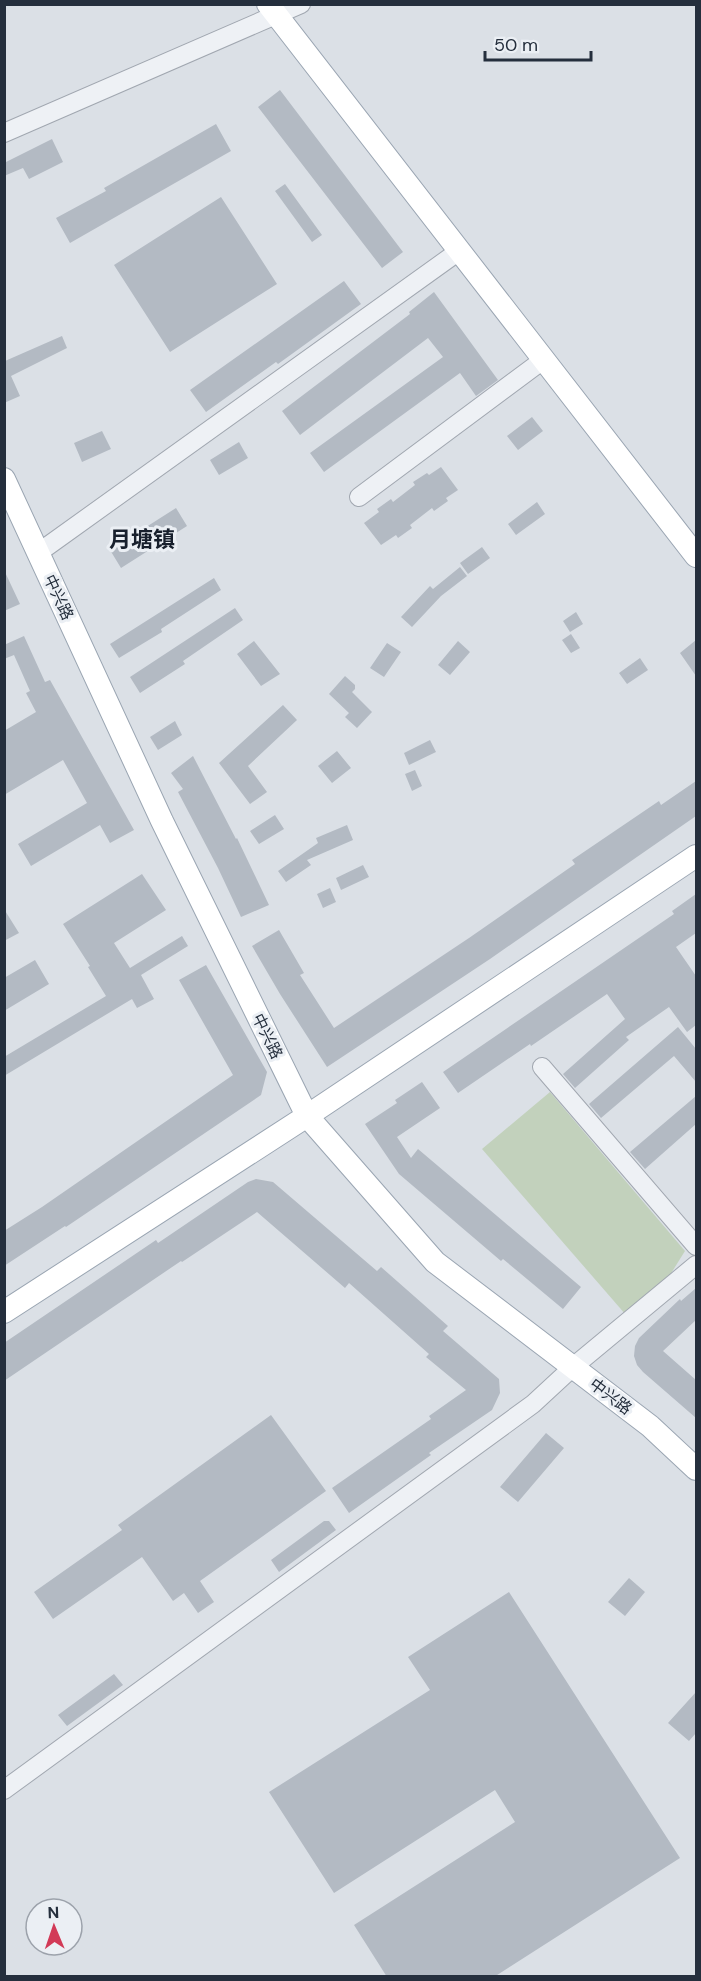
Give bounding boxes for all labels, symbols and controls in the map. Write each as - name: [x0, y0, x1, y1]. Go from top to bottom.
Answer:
- scale bar: [485, 24, 592, 62]
- text: 50 m: [494, 33, 538, 57]
- district label: 月塘镇: [109, 525, 175, 554]
- street label: 中兴路: [39, 571, 78, 623]
- street label: 中兴路: [248, 1010, 288, 1062]
- street label: 中兴路: [585, 1374, 636, 1419]
- north arrow: [24, 1897, 84, 1957]
- text: N: [47, 1902, 60, 1923]

